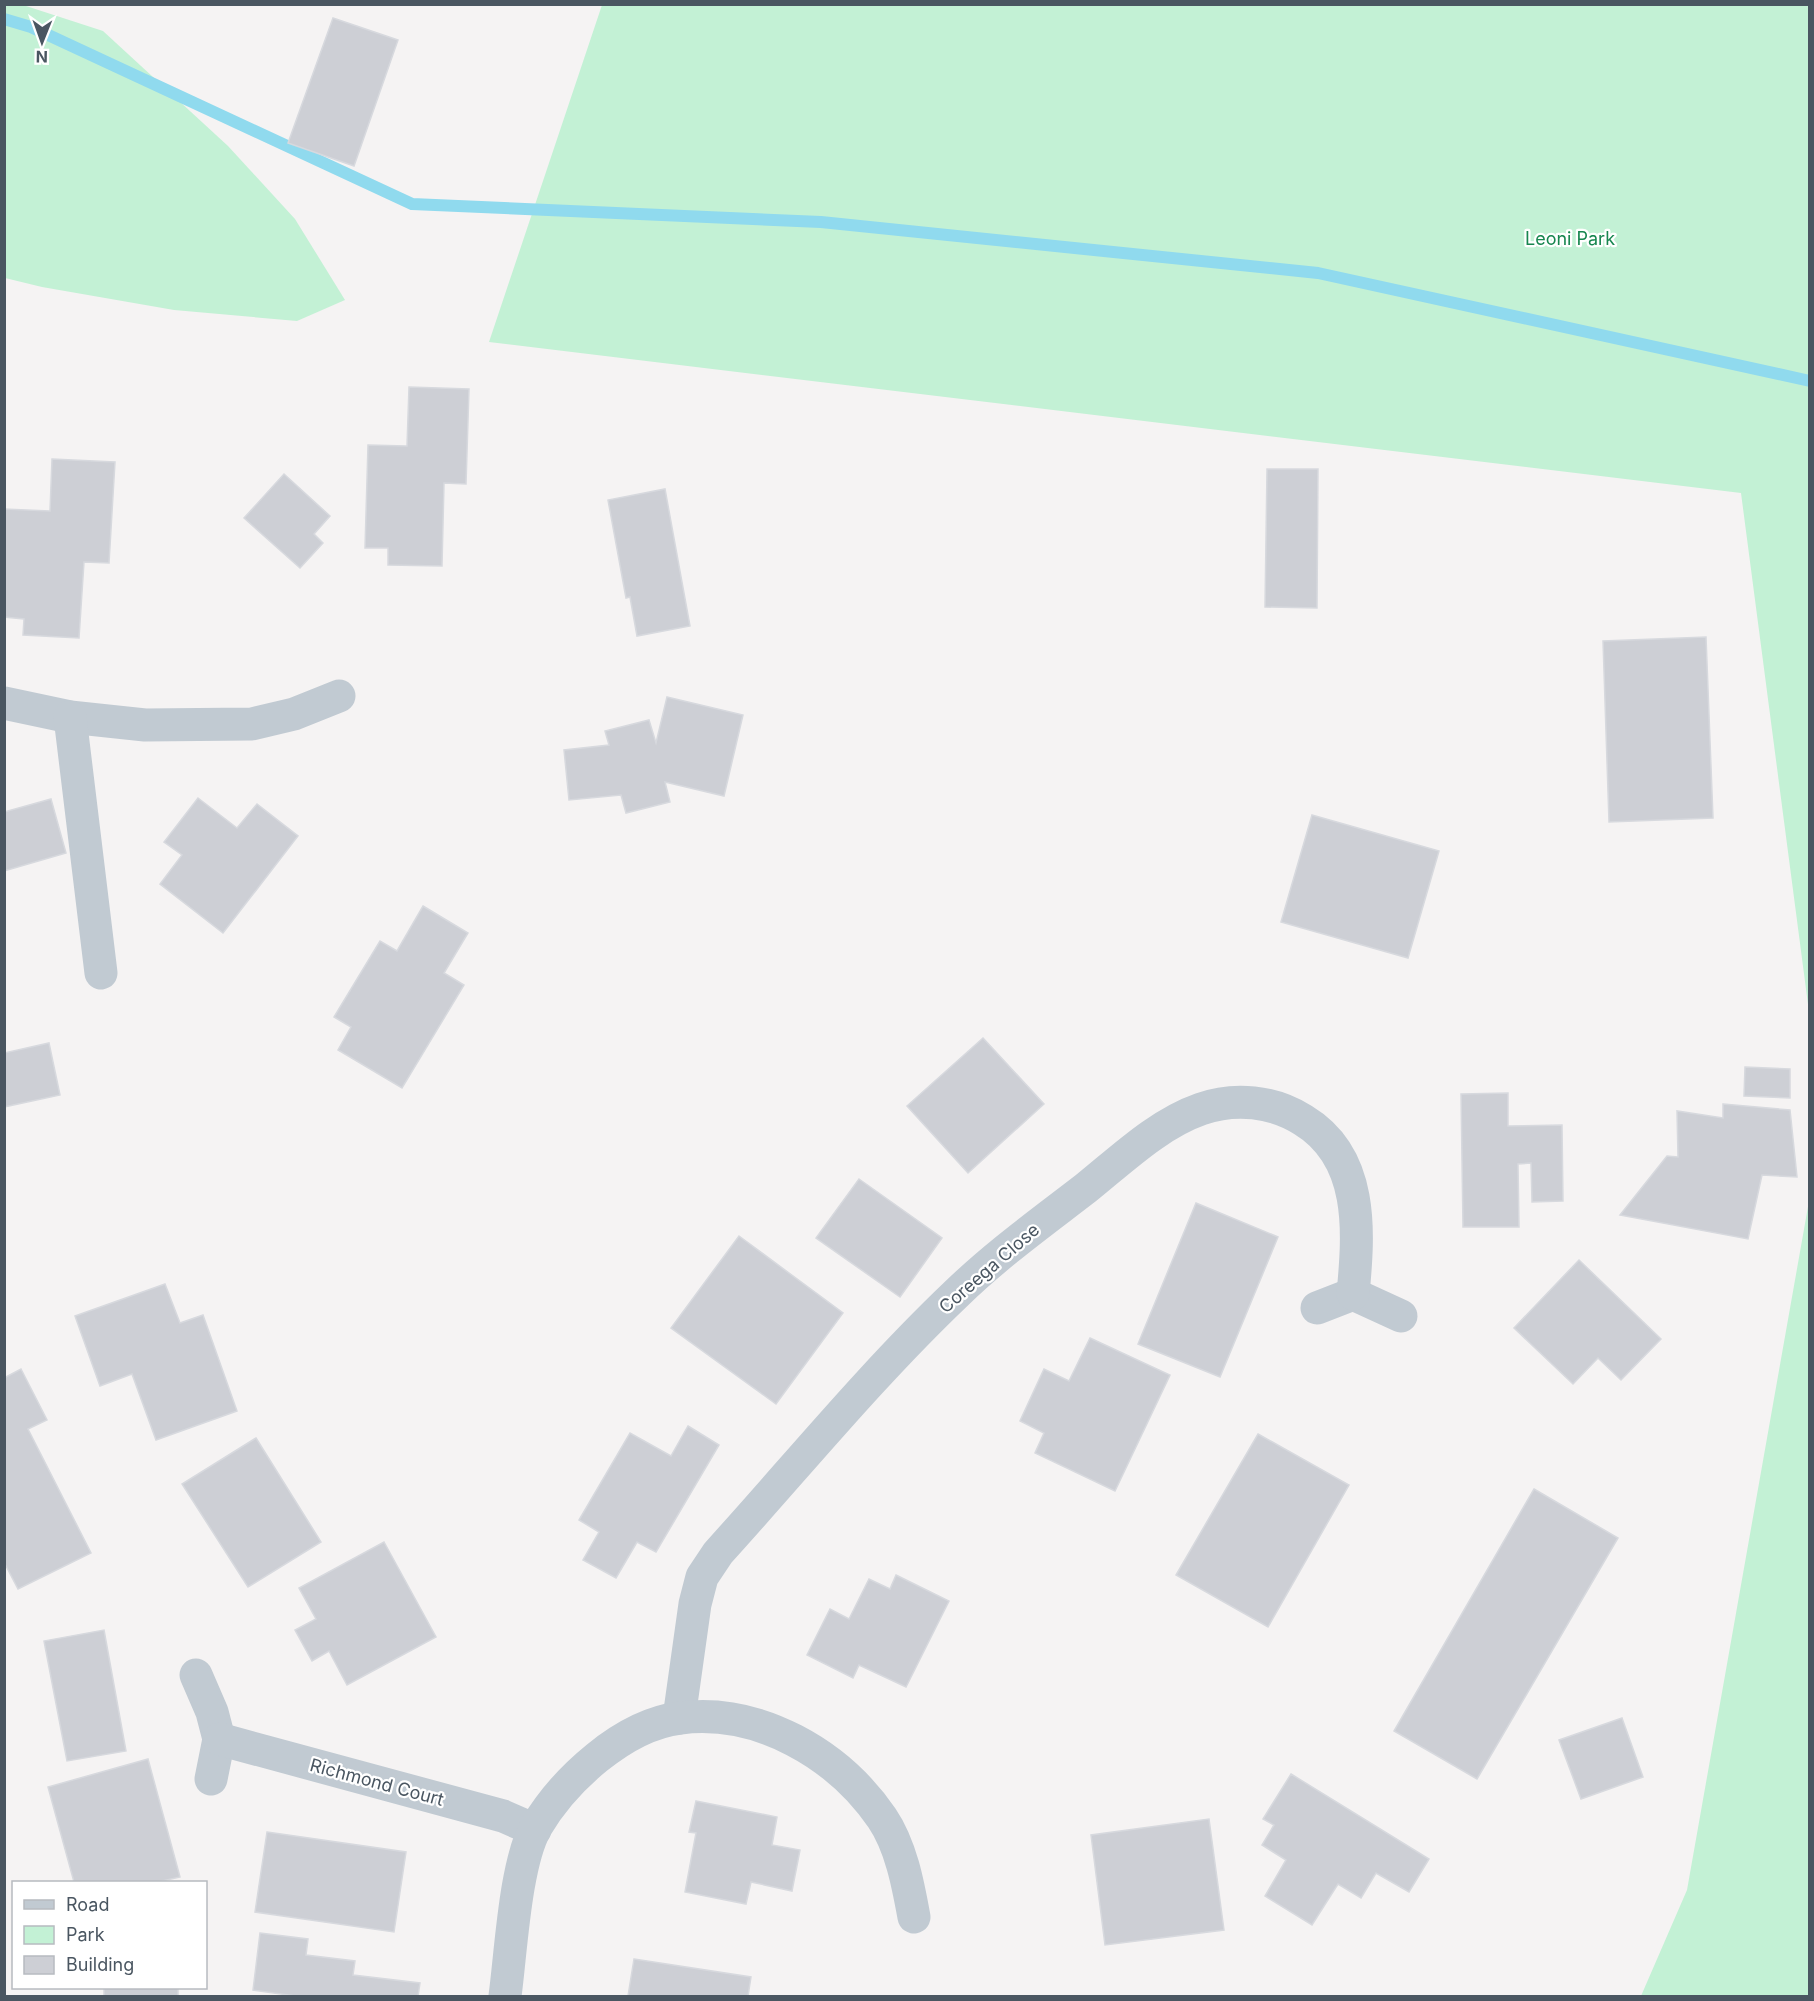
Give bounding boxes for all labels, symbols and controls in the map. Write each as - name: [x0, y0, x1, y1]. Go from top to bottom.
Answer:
- north arrow: [12, 12, 72, 72]
- text: N: [35, 47, 48, 67]
- park label: Leoni Park: [1525, 228, 1615, 249]
- street label: Coreega Close: [935, 1219, 1043, 1317]
- street label: Richmond Court: [308, 1754, 446, 1810]
- legend: [12, 1881, 207, 1989]
- text: Road: [66, 1894, 109, 1915]
- text: Park: [66, 1924, 105, 1945]
- text: Building: [66, 1954, 134, 1975]

